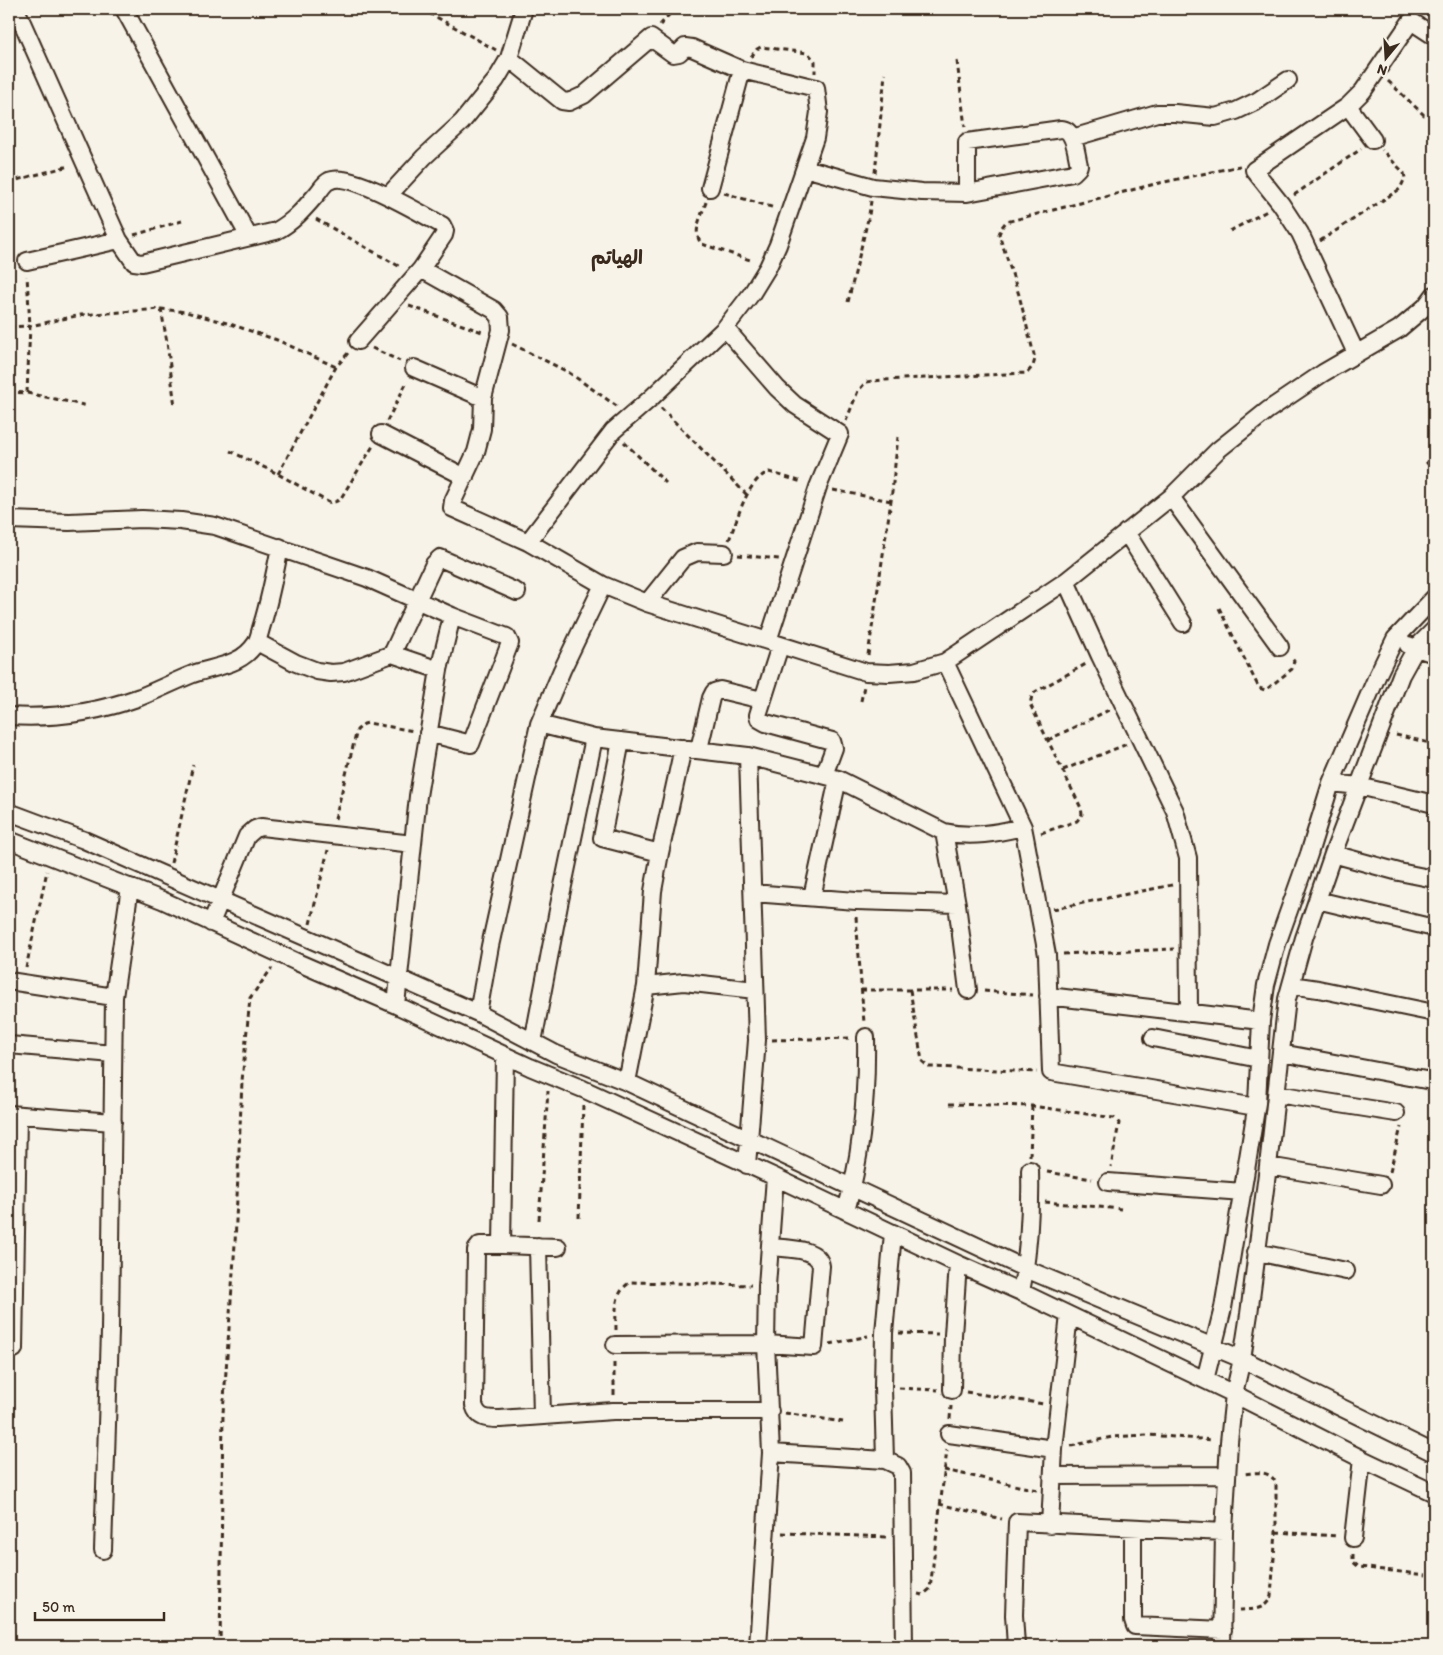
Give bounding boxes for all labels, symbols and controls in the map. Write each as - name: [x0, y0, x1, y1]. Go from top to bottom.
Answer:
- north arrow: [1360, 32, 1410, 82]
- text: N: [1375, 60, 1389, 79]
- district label: الهياتم: [591, 246, 643, 272]
- scale bar: [35, 1590, 164, 1622]
- text: 50 m: [42, 1598, 75, 1616]

